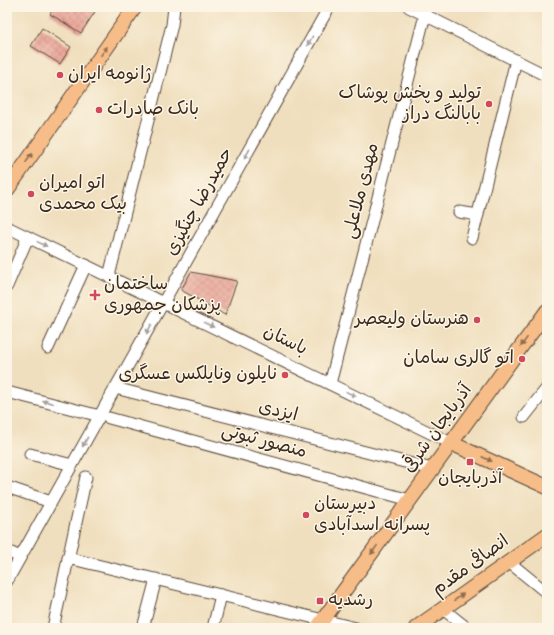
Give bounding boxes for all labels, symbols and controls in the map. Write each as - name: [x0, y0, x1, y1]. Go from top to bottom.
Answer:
- one-way arrow: [307, 35, 314, 47]
- one-way arrow: [100, 46, 108, 56]
- place label: ژانومه ایران: [68, 62, 152, 88]
- marker: ژانومه ایران: [55, 70, 65, 80]
- place label: تولید و پخش پوشاک بابالنگ دراز: [338, 81, 482, 128]
- place label: بانک صادرات: [107, 97, 199, 123]
- marker: تولید و پخش پوشاک بابالنگ دراز: [484, 99, 494, 109]
- marker: بانک صادرات: [94, 105, 104, 115]
- street label: مهدی ملاعلی: [338, 140, 386, 242]
- street label: حمیدرضا چنگیزی: [159, 143, 241, 261]
- one-way arrow: [243, 148, 250, 160]
- one-way arrow: [25, 152, 33, 163]
- place label: اتو امیران بیک محمدی: [39, 171, 127, 218]
- marker: اتو امیران بیک محمدی: [26, 189, 36, 199]
- one-way arrow: [36, 241, 48, 247]
- place label: ساختمان پزشکان جمهوری: [104, 272, 221, 319]
- marker: ساختمان پزشکان جمهوری: [89, 289, 101, 301]
- place label: هنرستان ولیعصر: [353, 307, 469, 333]
- marker: هنرستان ولیعصر: [472, 315, 482, 325]
- street label: باستان: [259, 319, 311, 363]
- one-way arrow: [204, 322, 215, 328]
- one-way arrow: [145, 323, 152, 335]
- one-way arrow: [520, 337, 528, 348]
- place label: اتو گالری سامان: [403, 346, 514, 372]
- marker: اتو گالری سامان: [517, 354, 527, 364]
- place label: نایلون ونایلکس عسگری: [118, 362, 277, 388]
- marker: نایلون ونایلکس عسگری: [280, 370, 290, 380]
- street label: آذربایجان شرقی: [396, 377, 480, 479]
- one-way arrow: [346, 391, 357, 397]
- street label: ایزدی: [256, 395, 300, 429]
- one-way arrow: [42, 399, 55, 405]
- street label: منصور ثبوتی: [218, 418, 310, 466]
- one-way arrow: [82, 436, 88, 448]
- one-way arrow: [481, 456, 492, 462]
- marker: آذربایجان: [465, 457, 475, 467]
- place label: آذربایجان: [438, 466, 504, 492]
- place label: دبیرستان پسرانه اسدآبادی: [314, 492, 430, 539]
- marker: دبیرستان پسرانه اسدآبادی: [301, 510, 311, 520]
- street label: انصافی مقدم: [426, 528, 515, 603]
- one-way arrow: [370, 544, 378, 555]
- place label: رشدیه: [328, 588, 373, 614]
- one-way arrow: [454, 593, 465, 601]
- marker: رشدیه: [315, 596, 325, 606]

